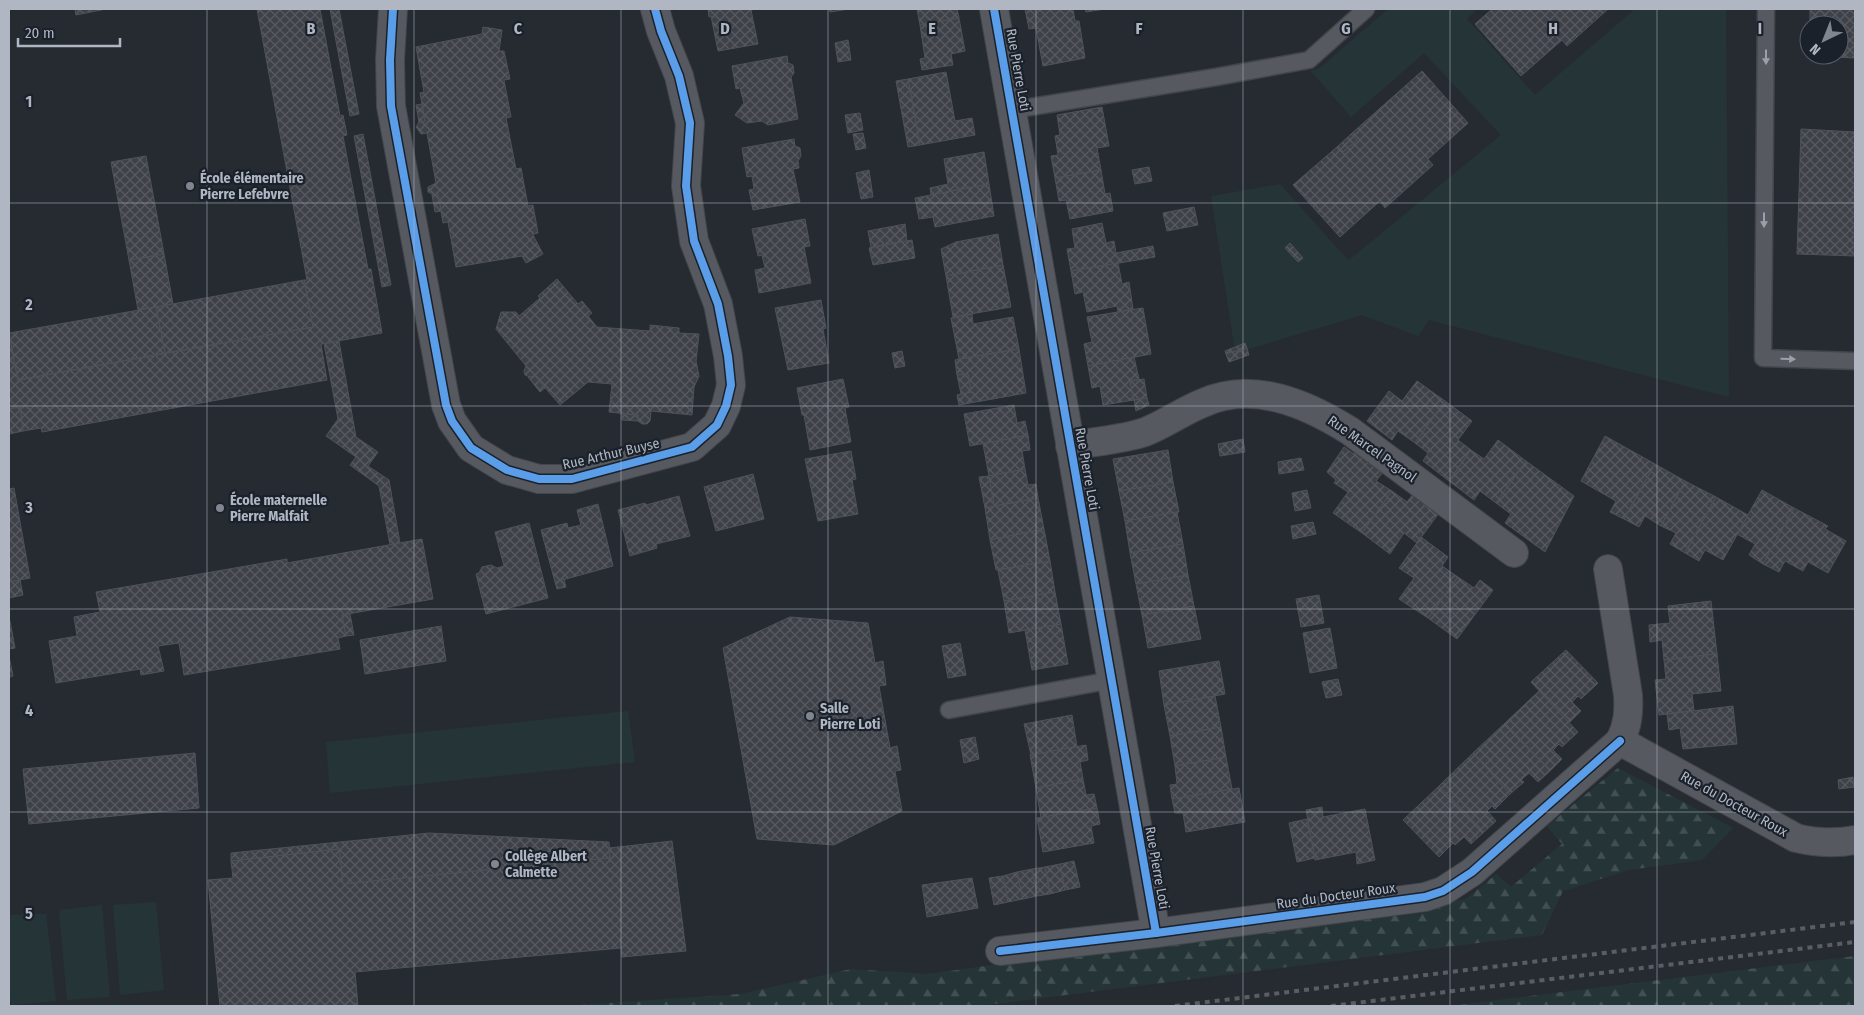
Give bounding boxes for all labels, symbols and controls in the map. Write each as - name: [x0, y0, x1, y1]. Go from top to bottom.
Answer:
- scale bar: [18, 15, 120, 47]
- north arrow: [1799, 15, 1849, 65]
- text: B: [307, 19, 316, 38]
- text: C: [514, 19, 523, 38]
- text: D: [720, 19, 730, 38]
- text: E: [928, 19, 936, 38]
- text: F: [1135, 19, 1143, 38]
- text: G: [1341, 19, 1351, 38]
- text: H: [1548, 19, 1558, 38]
- text: I: [1758, 19, 1762, 38]
- text: 20 m: [25, 24, 55, 42]
- street label: Rue Pierre Loti: [1002, 27, 1034, 113]
- text: N: [1807, 40, 1824, 58]
- one-way arrow: [1761, 50, 1769, 66]
- text: 1: [26, 92, 32, 111]
- place label: École élémentaire Pierre Lefebvre: [200, 169, 304, 203]
- marker: École élémentaire Pierre Lefebvre: [184, 180, 196, 192]
- one-way arrow: [1760, 212, 1768, 228]
- text: 2: [24, 295, 33, 314]
- one-way arrow: [1780, 355, 1796, 363]
- street label: Rue Marcel Pagnol: [1324, 412, 1420, 486]
- street label: Rue Pierre Loti: [1071, 426, 1103, 512]
- street label: Rue Arthur Buyse: [561, 435, 661, 473]
- place label: École maternelle Pierre Malfait: [230, 491, 327, 525]
- text: 3: [24, 498, 33, 517]
- marker: École maternelle Pierre Malfait: [214, 502, 226, 514]
- place label: Salle Pierre Loti: [820, 700, 881, 733]
- text: 4: [25, 701, 33, 720]
- marker: Salle Pierre Loti: [804, 710, 816, 722]
- street label: Rue du Docteur Roux: [1677, 768, 1791, 841]
- street label: Rue Pierre Loti: [1141, 825, 1173, 911]
- place label: Collège Albert Calmette: [505, 848, 588, 881]
- marker: Collège Albert Calmette: [489, 858, 501, 870]
- street label: Rue du Docteur Roux: [1276, 879, 1397, 913]
- text: 5: [25, 904, 33, 923]

